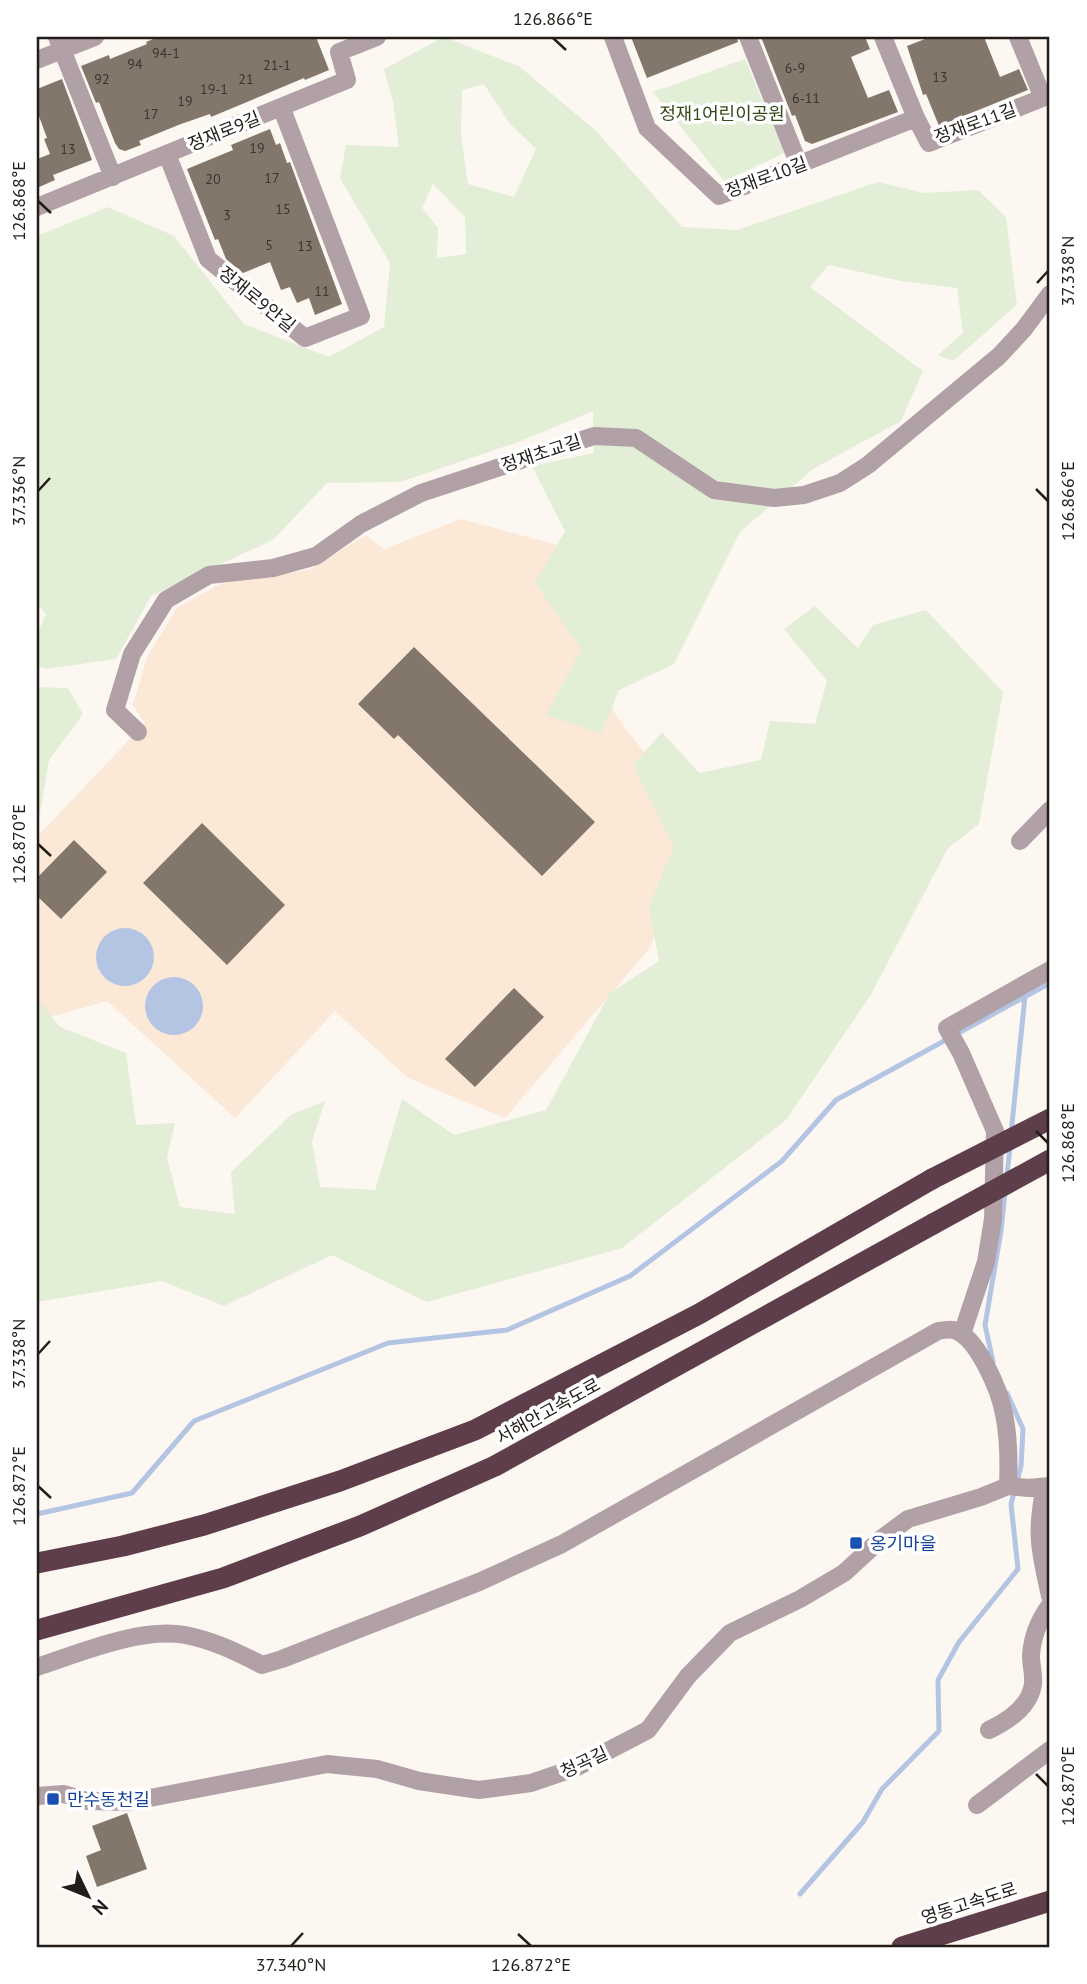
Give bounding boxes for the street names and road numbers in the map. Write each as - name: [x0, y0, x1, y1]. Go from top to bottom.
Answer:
- street label: 정재로11길: [931, 98, 1019, 148]
- street label: 정재로9길: [184, 106, 264, 156]
- street label: 정재로10길: [722, 152, 810, 202]
- street label: 정재로9안길: [214, 261, 300, 337]
- street label: 정재초교길: [498, 429, 584, 477]
- street label: 서해안고속도로: [492, 1373, 604, 1449]
- street label: 청곡길: [557, 1741, 611, 1783]
- street label: 영동고속도로: [918, 1877, 1020, 1929]

